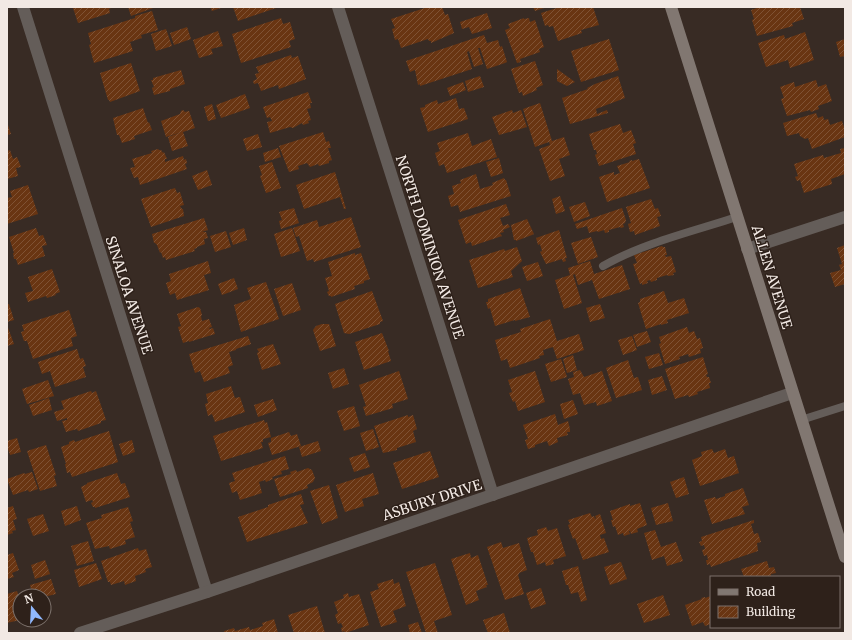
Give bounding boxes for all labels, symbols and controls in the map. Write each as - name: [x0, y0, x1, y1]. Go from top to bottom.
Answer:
- street label: NORTH DOMINION AVENUE: [392, 153, 468, 341]
- street label: ALLEN AVENUE: [747, 222, 796, 331]
- street label: SINALOA AVENUE: [101, 234, 157, 356]
- street label: ASBURY DRIVE: [379, 475, 484, 525]
- legend: [710, 576, 840, 628]
- text: Road: [746, 584, 775, 599]
- north arrow: [12, 588, 52, 628]
- text: N: [23, 590, 35, 606]
- text: Building: [746, 604, 796, 619]

